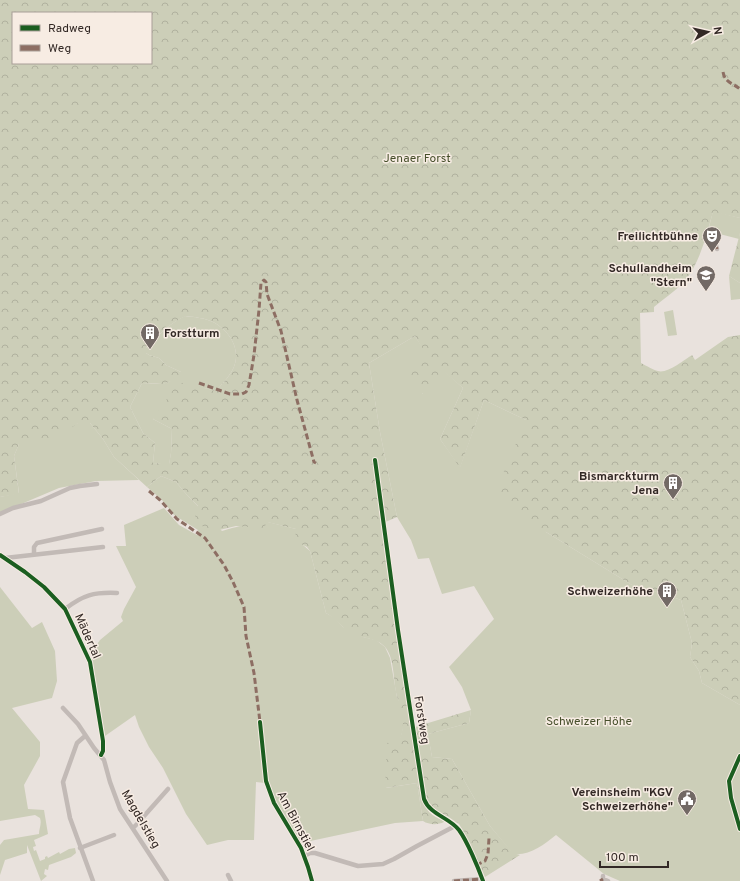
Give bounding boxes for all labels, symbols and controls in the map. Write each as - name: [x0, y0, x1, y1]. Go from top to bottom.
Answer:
- legend: [12, 12, 152, 64]
- north arrow: [688, 12, 728, 52]
- text: Radweg: [48, 21, 91, 37]
- text: N: [709, 26, 724, 36]
- text: Weg: [48, 41, 71, 57]
- park label: Jenaer Forst: [383, 151, 451, 167]
- theatre icon: Freilichtbühne: [701, 225, 723, 253]
- place label: Freilichtbühne: [617, 229, 698, 245]
- place label: Schullandheim "Stern": [609, 261, 692, 291]
- school or university icon: Schullandheim "Stern": [695, 264, 717, 292]
- building icon: Forstturm: [139, 322, 161, 350]
- place label: Forstturm: [164, 326, 219, 342]
- place label: Bismarckturm Jena: [579, 469, 659, 499]
- building icon: Bismarckturm Jena: [662, 472, 684, 500]
- building icon: Schweizerhöhe: [656, 580, 678, 608]
- place label: Schweizerhöhe: [567, 584, 653, 600]
- street label: Mädertal: [70, 611, 104, 661]
- street label: Forstweg: [409, 695, 433, 745]
- park label: Schweizer Höhe: [546, 714, 632, 730]
- place label: Vereinsheim "KGV Schweizerhöhe": [571, 785, 673, 815]
- street label: Magdelstieg: [117, 787, 163, 852]
- public building icon: Vereinsheim "KGV Schweizerhöhe": [676, 788, 698, 816]
- street label: Am Birnstiel: [273, 789, 318, 854]
- scale bar: [600, 843, 668, 869]
- text: 100 m: [606, 850, 639, 866]

